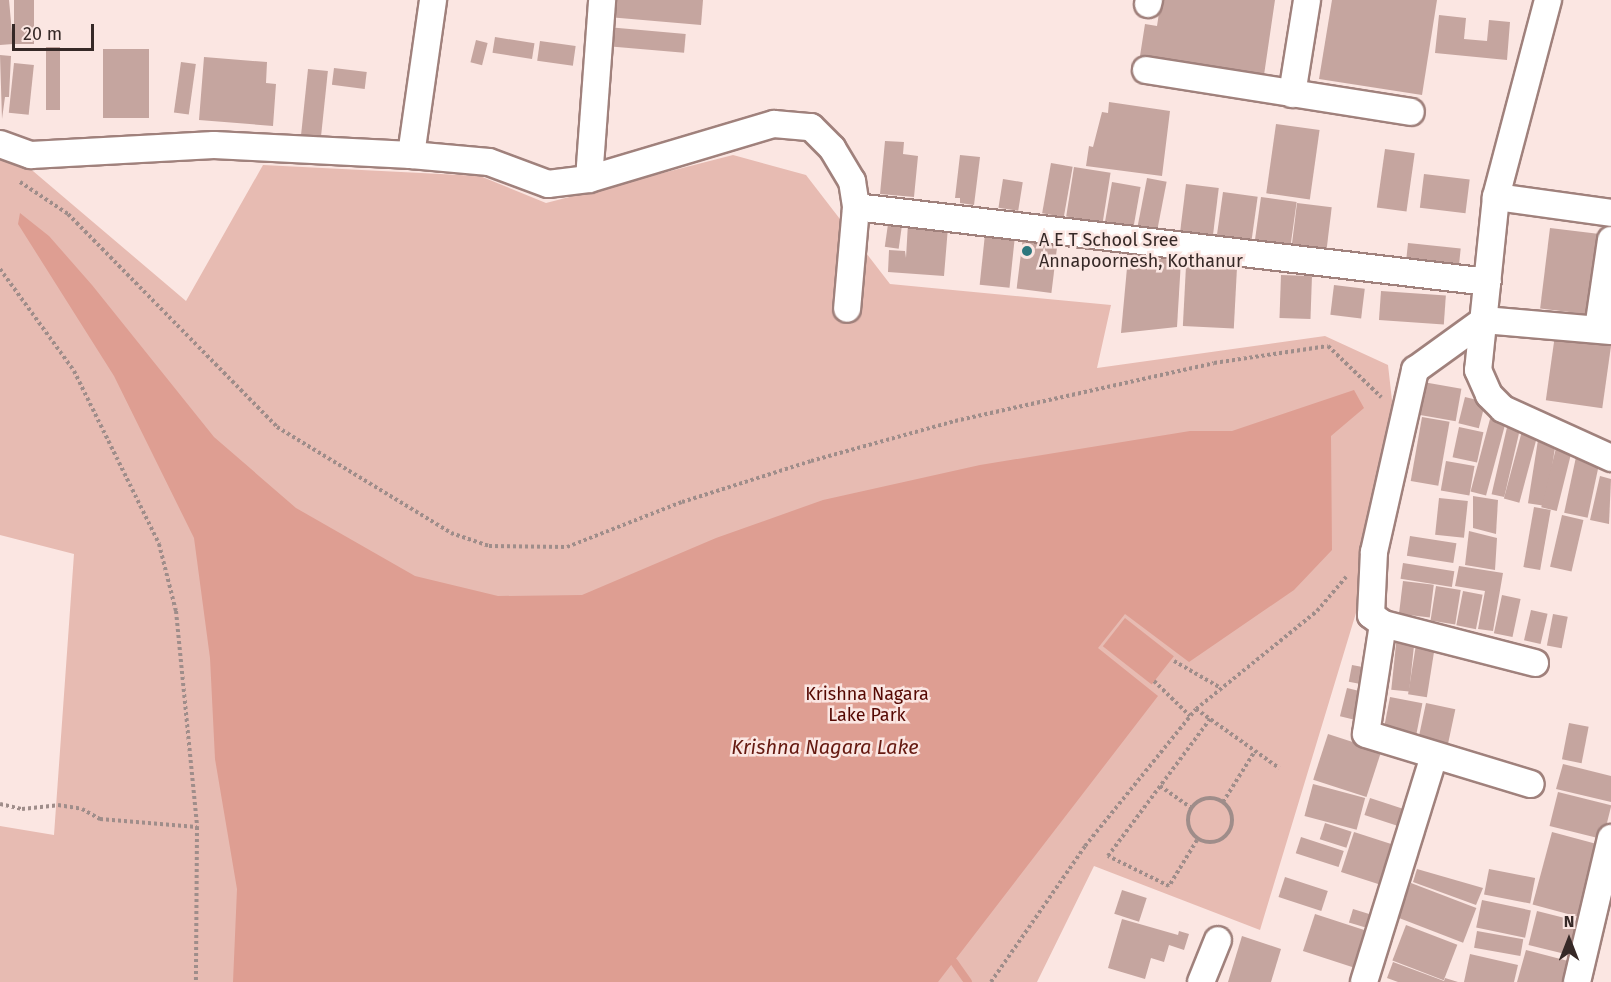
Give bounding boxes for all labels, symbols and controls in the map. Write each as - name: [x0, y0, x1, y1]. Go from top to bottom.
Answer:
- scale bar: [15, 12, 98, 50]
- text: 20 m: [23, 23, 62, 45]
- place label: A E T School Sree Annapoornesh, Kothanur: [1039, 230, 1243, 272]
- marker: A E T School Sree Annapoornesh, Kothanur: [1020, 244, 1034, 258]
- park label: Krishna Nagara Lake Park: [805, 684, 929, 726]
- water label: Krishna Nagara Lake: [731, 735, 919, 759]
- north arrow: [1539, 910, 1599, 970]
- text: N: [1564, 912, 1574, 931]

